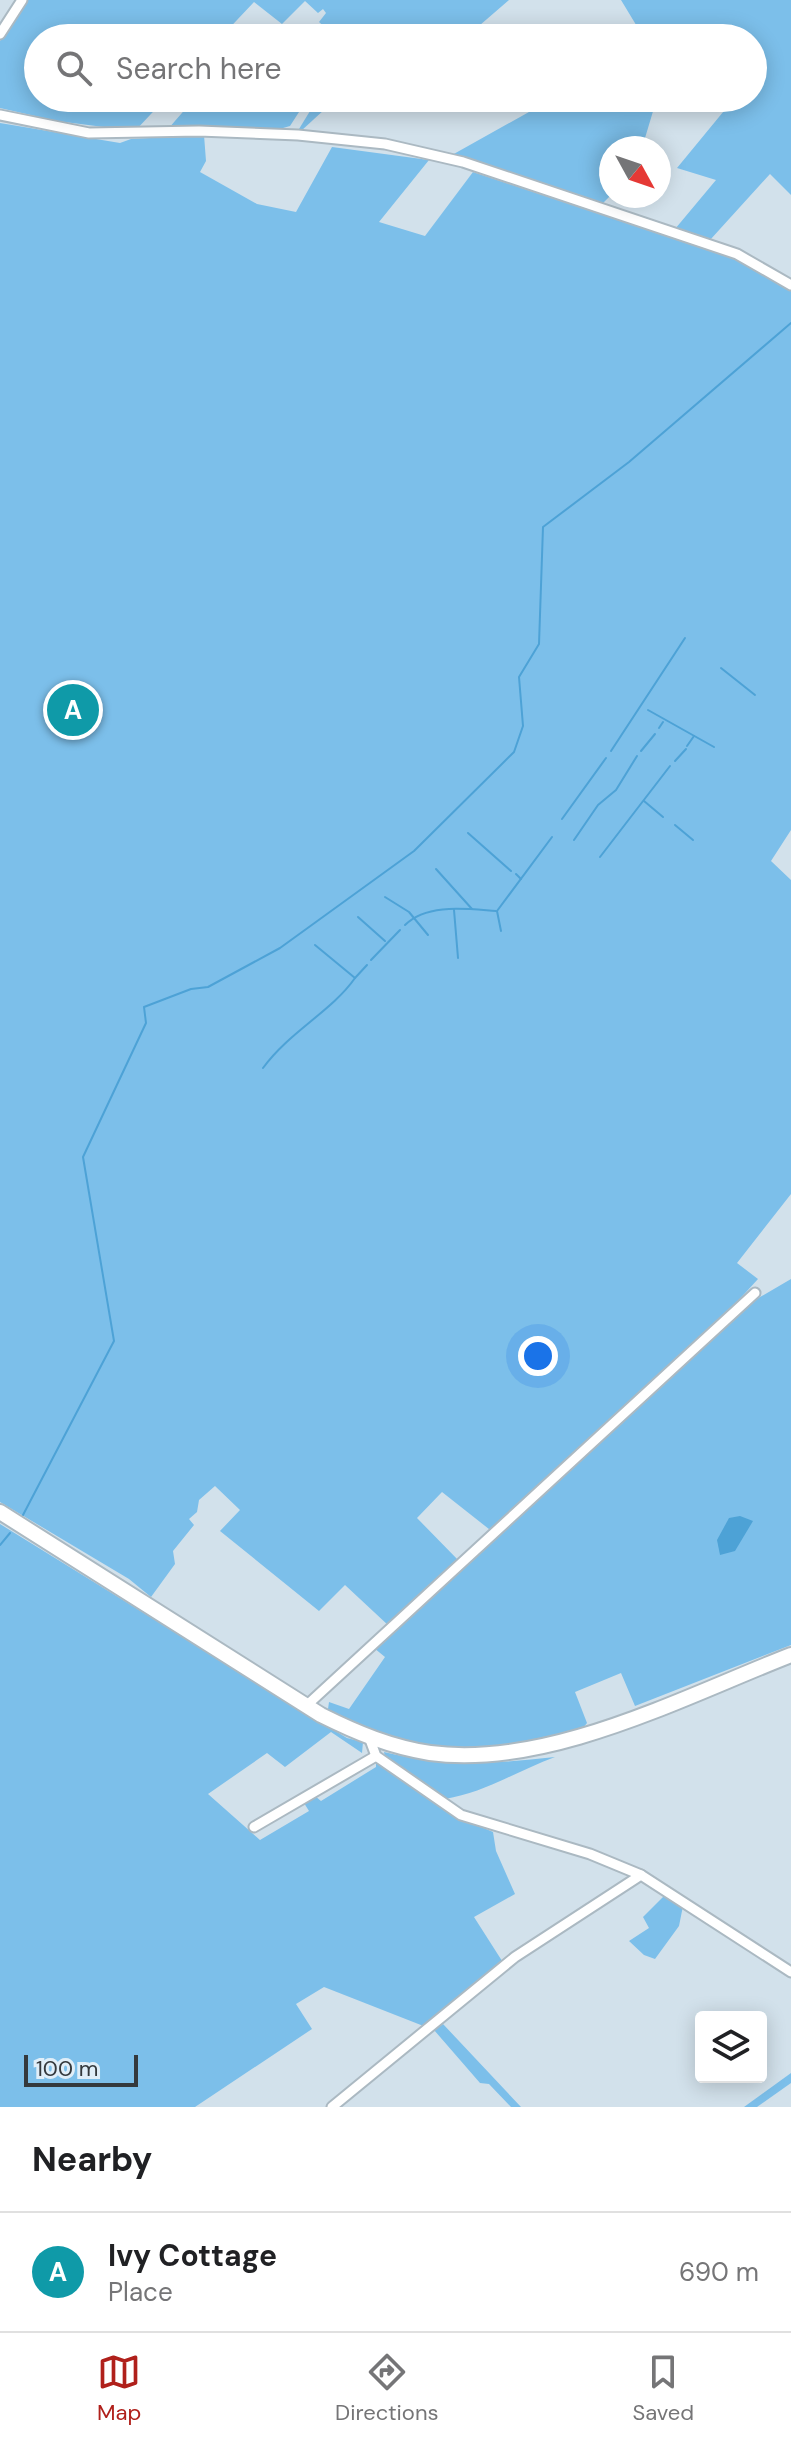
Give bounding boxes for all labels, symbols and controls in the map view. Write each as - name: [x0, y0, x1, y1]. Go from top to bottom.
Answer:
- search box: [24, 24, 767, 112]
- icon: search: [52, 46, 96, 90]
- text: Search here: [116, 49, 282, 88]
- north arrow: [599, 136, 671, 208]
- pin: A: [47, 680, 99, 740]
- your location: [518, 1336, 558, 1376]
- map controls: [695, 2011, 767, 2083]
- button: layers: [695, 2011, 767, 2083]
- scale bar: [24, 2051, 138, 2087]
- text: 100 m: [36, 2054, 98, 2083]
- text: Nearby: [32, 2137, 152, 2182]
- text: Ivy Cottage: [108, 2236, 277, 2275]
- text: A: [49, 2255, 67, 2289]
- text: 690 m: [679, 2255, 759, 2289]
- text: Place: [108, 2275, 173, 2309]
- tab: Map: [97, 2350, 141, 2427]
- tab: Directions: [335, 2350, 439, 2427]
- tab: Saved: [632, 2350, 694, 2427]

